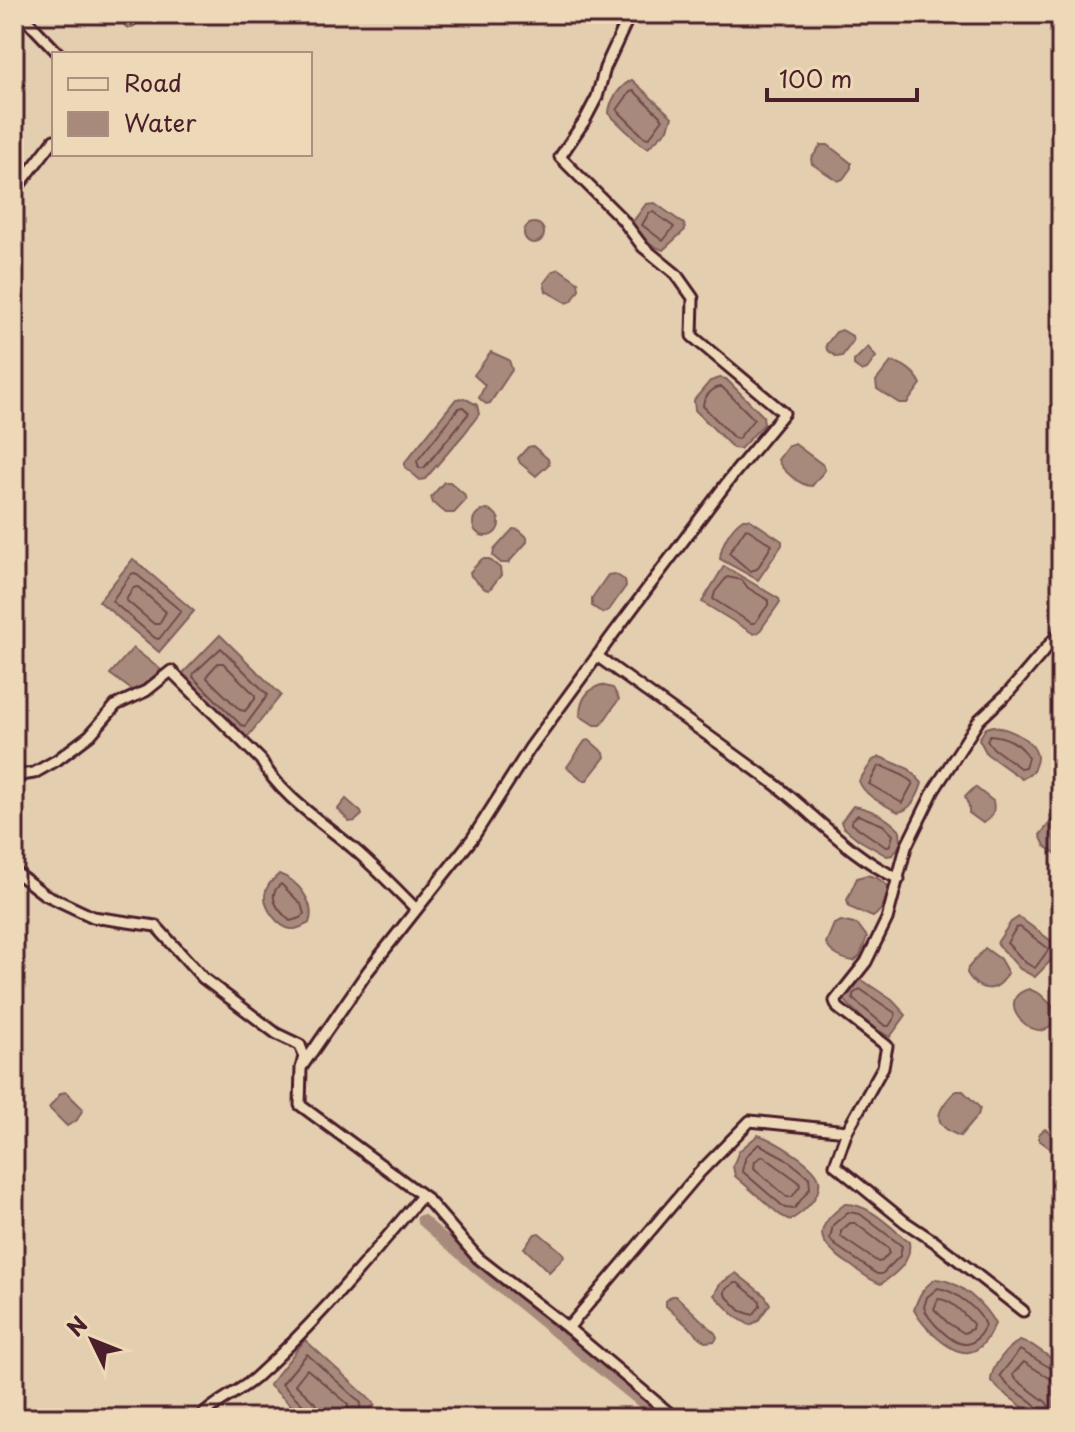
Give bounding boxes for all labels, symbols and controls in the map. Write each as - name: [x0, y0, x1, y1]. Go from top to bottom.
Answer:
- legend: [52, 52, 312, 156]
- scale bar: [767, 52, 917, 102]
- text: 100 m: [779, 60, 852, 96]
- text: Road: [124, 64, 182, 100]
- text: Water: [124, 104, 197, 140]
- north arrow: [52, 1300, 132, 1380]
- text: N: [58, 1308, 94, 1343]

